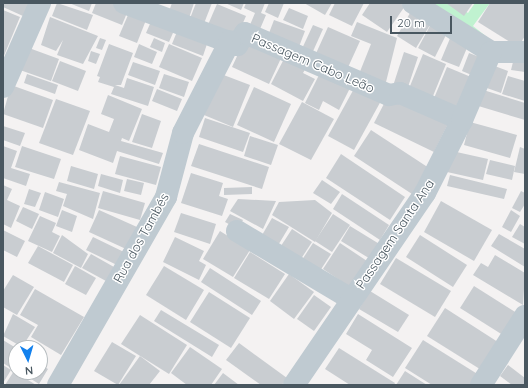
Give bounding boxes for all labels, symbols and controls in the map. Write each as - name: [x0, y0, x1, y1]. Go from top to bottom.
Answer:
- scale bar: [392, 8, 454, 34]
- text: 20 m: [397, 15, 425, 30]
- street label: Passagem Cabo Leão: [249, 30, 377, 96]
- street label: Passagem Santa Ana: [353, 176, 437, 292]
- street label: Rua dos Tambés: [110, 190, 172, 286]
- north arrow: [8, 340, 48, 380]
- text: N: [24, 364, 34, 378]

